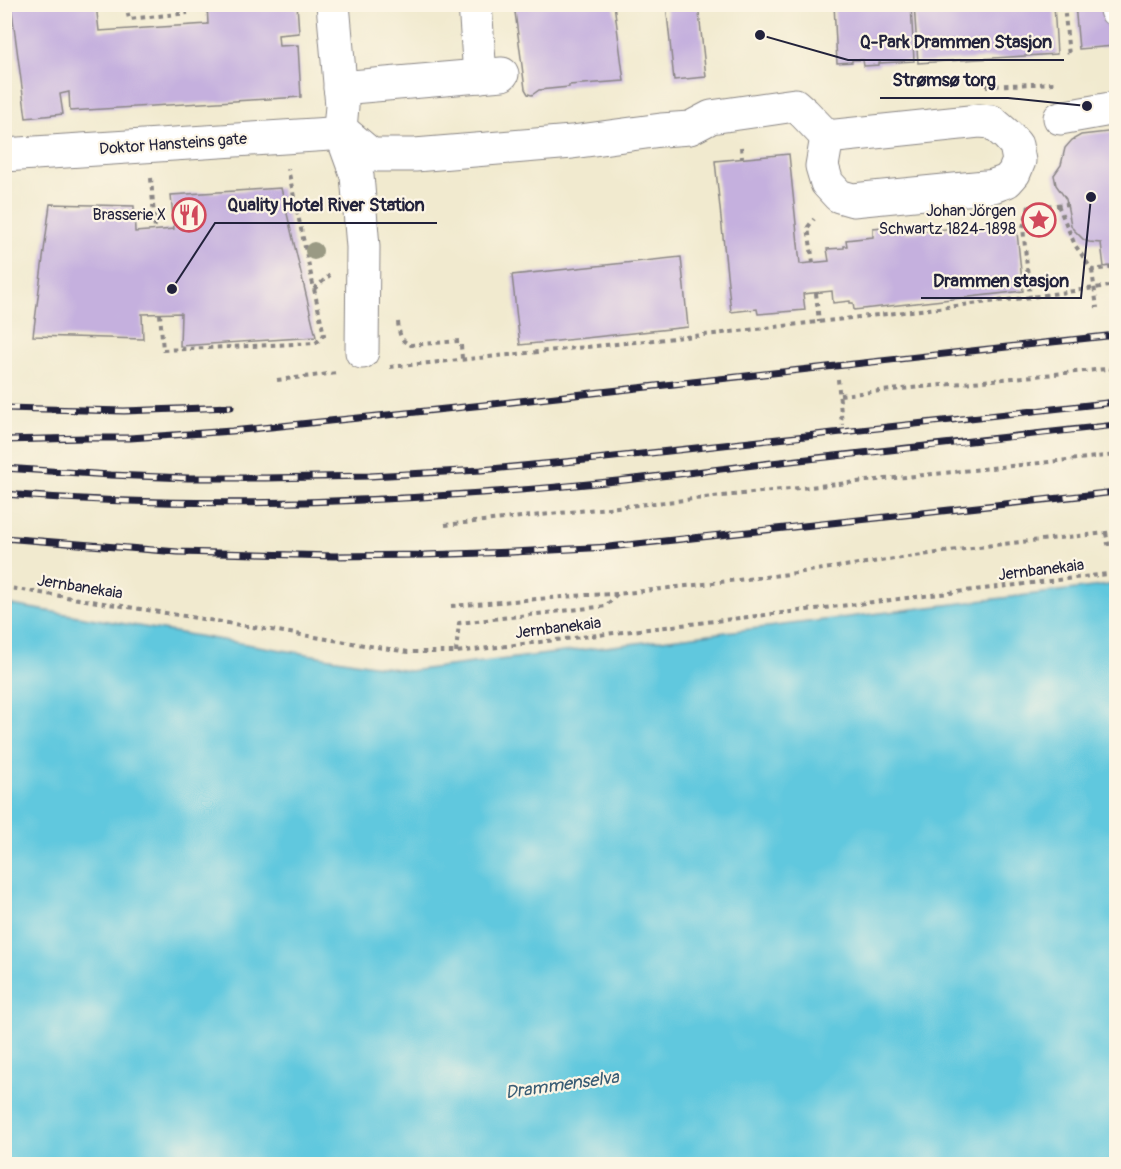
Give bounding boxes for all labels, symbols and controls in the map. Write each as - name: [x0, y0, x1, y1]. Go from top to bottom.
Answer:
- callout: Q-Park Drammen Stasjon: [848, 24, 1064, 60]
- text: Q-Park Drammen Stasjon: [860, 31, 1052, 54]
- callout: Strømsø torg: [880, 62, 1008, 98]
- text: Strømsø torg: [892, 69, 996, 92]
- street label: Doktor Hansteins gate: [98, 129, 248, 159]
- callout: Quality Hotel River Station: [215, 187, 437, 223]
- text: Quality Hotel River Station: [227, 194, 425, 217]
- restaurant icon: Brasserie X: [171, 197, 207, 233]
- place label: Johan Jörgen Schwartz 1824-1898: [879, 201, 1016, 239]
- place icon: Johan Jörgen Schwartz 1824-1898: [1021, 202, 1057, 238]
- place label: Brasserie X: [93, 205, 166, 225]
- callout: Drammen stasjon: [921, 262, 1081, 298]
- text: Drammen stasjon: [933, 270, 1069, 293]
- street label: Jernbanekaia: [997, 555, 1085, 585]
- street label: Jernbanekaia: [36, 570, 124, 604]
- street label: Jernbanekaia: [514, 613, 602, 643]
- water label: Drammenselva: [504, 1065, 622, 1104]

